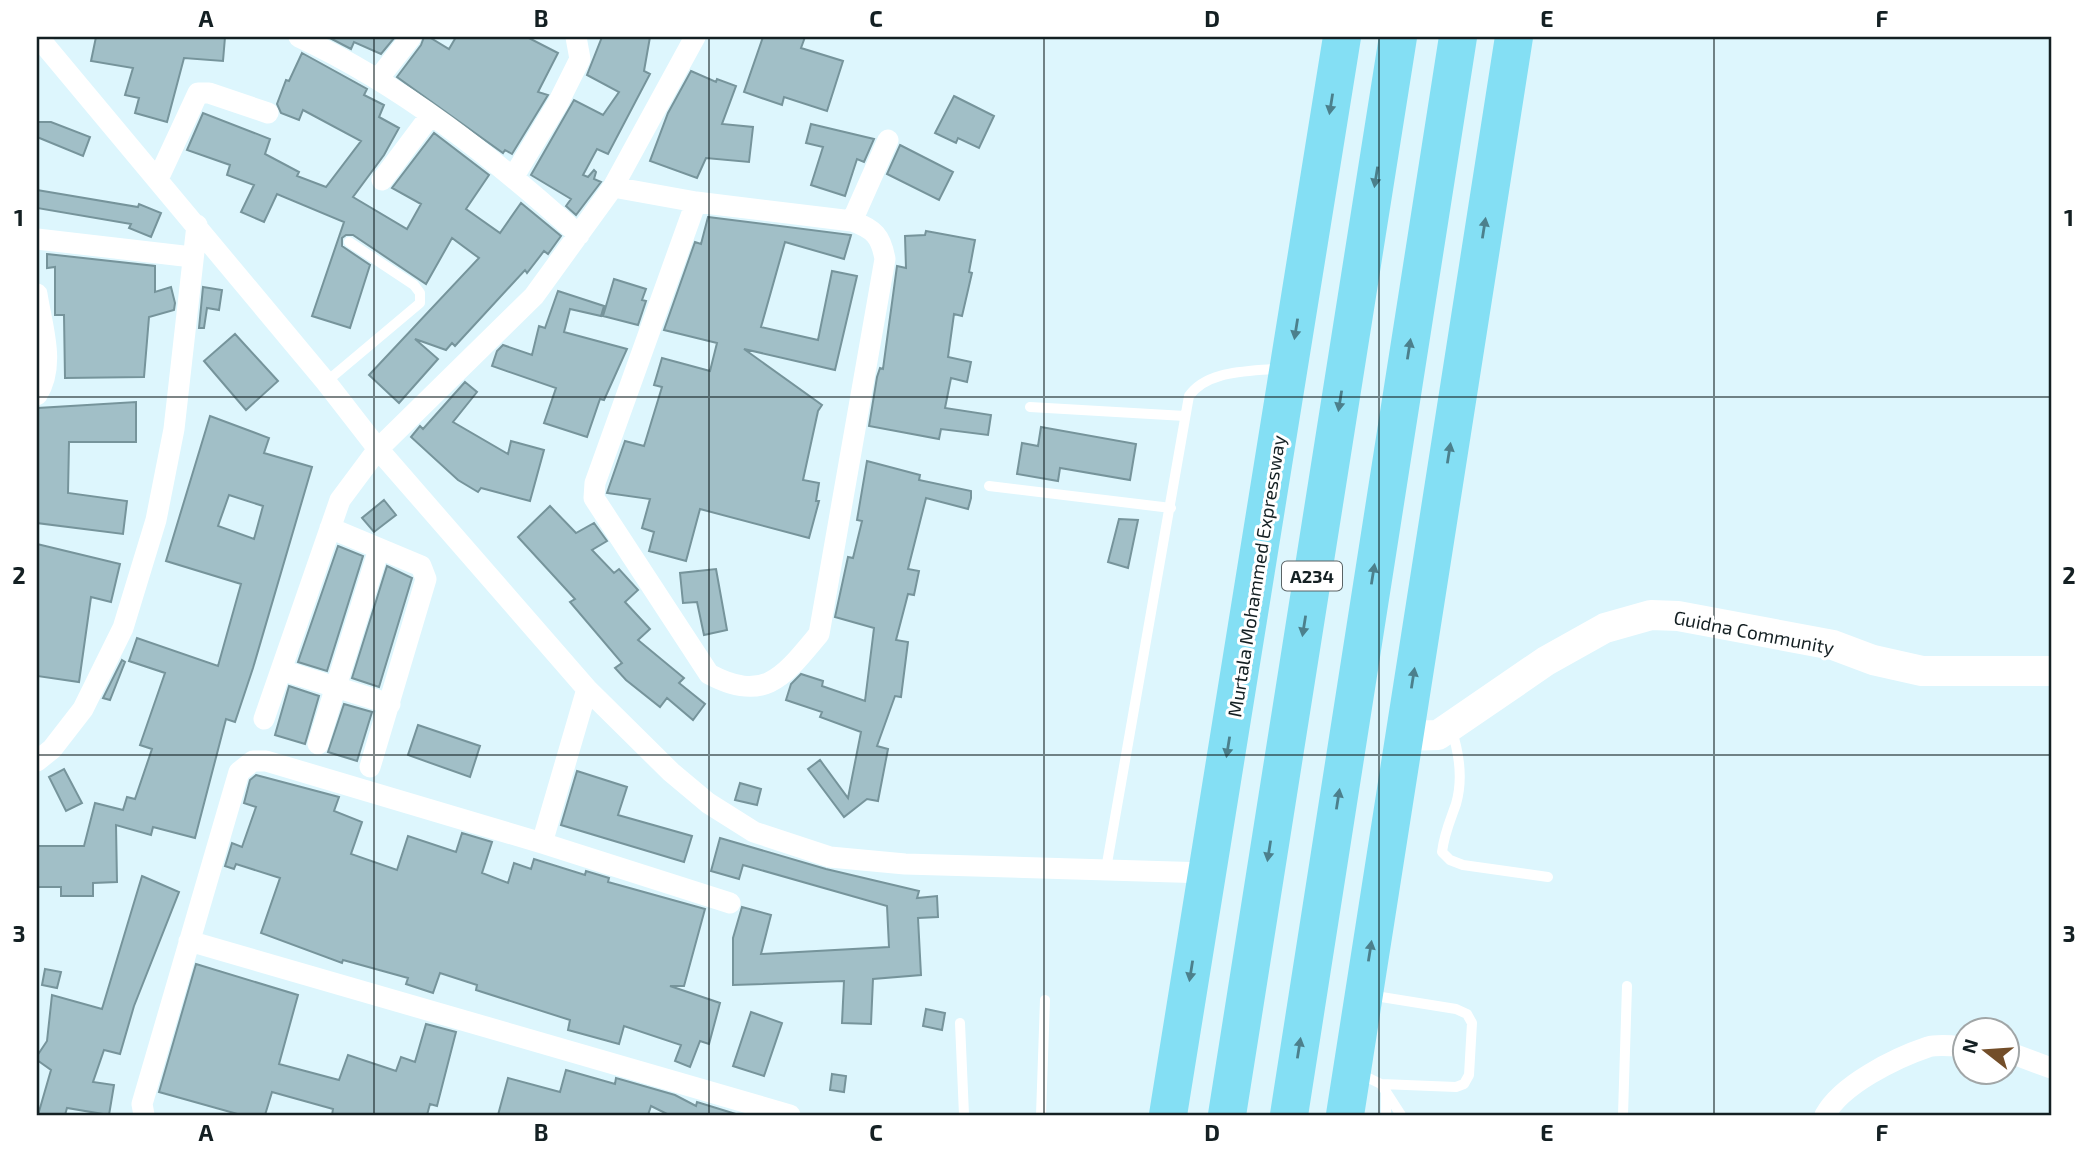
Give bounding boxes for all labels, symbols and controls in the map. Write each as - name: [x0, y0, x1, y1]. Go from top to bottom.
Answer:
- text: A: [198, 4, 214, 32]
- text: B: [534, 4, 548, 32]
- text: C: [869, 4, 883, 32]
- text: D: [1204, 4, 1220, 32]
- text: E: [1540, 4, 1554, 32]
- text: F: [1876, 4, 1889, 32]
- one-way arrow: [1326, 93, 1337, 115]
- one-way arrow: [1370, 166, 1381, 188]
- text: 1: [14, 203, 24, 231]
- text: 1: [2064, 203, 2074, 231]
- one-way arrow: [1479, 217, 1490, 239]
- one-way arrow: [1290, 318, 1301, 340]
- one-way arrow: [1404, 338, 1415, 360]
- one-way arrow: [1334, 391, 1345, 413]
- street label: Murtala Mohammed Expressway: [1222, 433, 1290, 719]
- one-way arrow: [1443, 442, 1454, 464]
- text: 2: [12, 561, 26, 589]
- text: 2: [2062, 561, 2076, 589]
- road number: A234: [1282, 562, 1342, 590]
- one-way arrow: [1368, 563, 1379, 585]
- street label: Guidna Community: [1672, 605, 1836, 659]
- one-way arrow: [1298, 615, 1309, 637]
- one-way arrow: [1408, 667, 1419, 689]
- one-way arrow: [1222, 736, 1233, 758]
- one-way arrow: [1333, 788, 1344, 810]
- one-way arrow: [1263, 840, 1274, 862]
- text: 3: [12, 919, 26, 947]
- text: 3: [2062, 919, 2076, 947]
- one-way arrow: [1365, 940, 1376, 962]
- one-way arrow: [1185, 961, 1196, 983]
- north arrow: [1952, 1016, 2022, 1086]
- text: N: [1956, 1036, 1982, 1056]
- one-way arrow: [1294, 1037, 1305, 1059]
- text: A: [198, 1118, 214, 1146]
- text: B: [534, 1118, 548, 1146]
- text: C: [869, 1118, 883, 1146]
- text: D: [1204, 1118, 1220, 1146]
- text: E: [1540, 1118, 1554, 1146]
- text: F: [1876, 1118, 1889, 1146]

